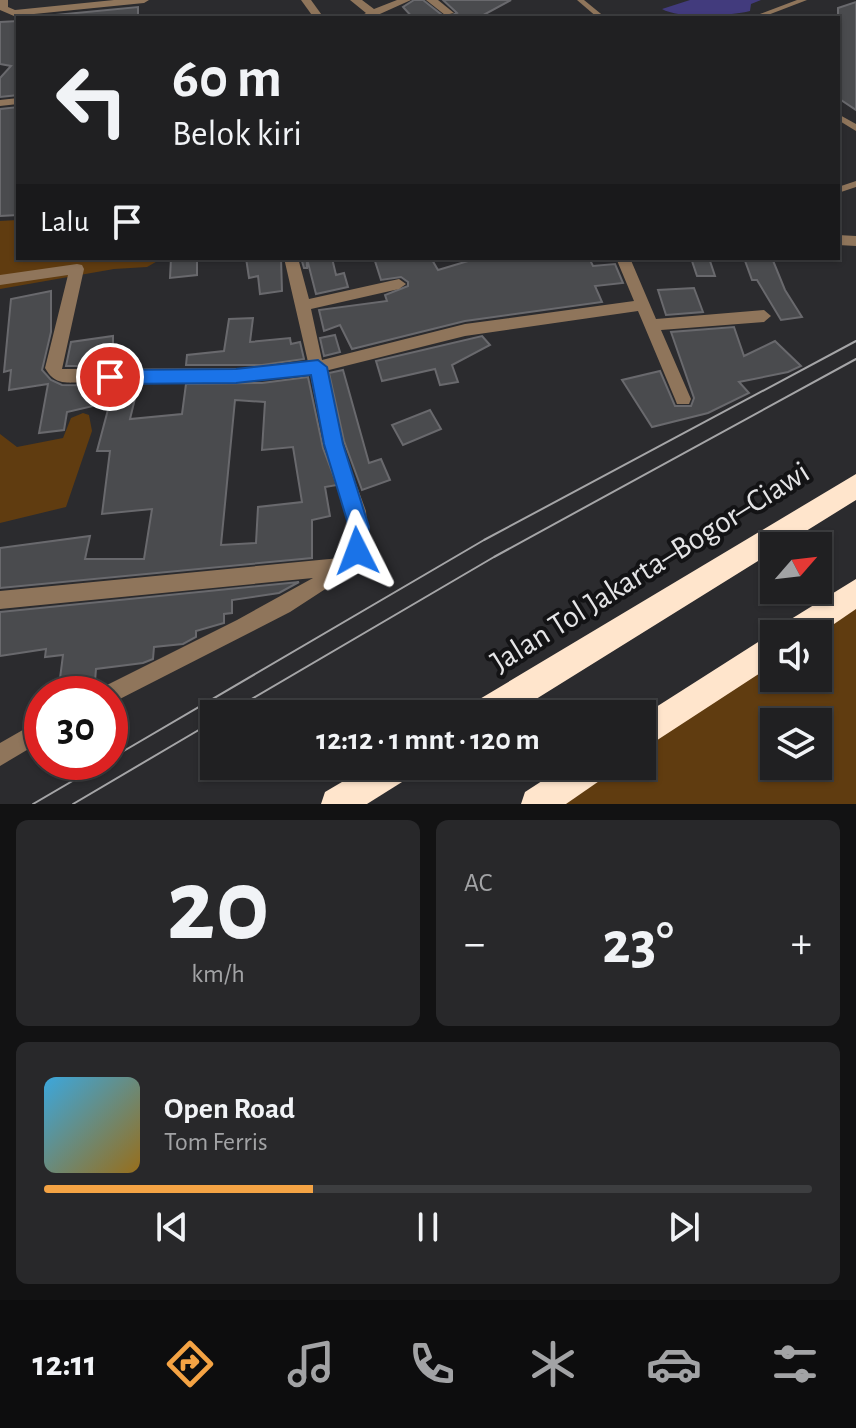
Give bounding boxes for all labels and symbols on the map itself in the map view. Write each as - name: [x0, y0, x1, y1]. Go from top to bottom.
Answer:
- pin: [76, 343, 144, 411]
- street label: Jalan Tol Jakarta–Bogor–Ciawi: [485, 456, 815, 678]
- position arrow: [315, 509, 399, 593]
- north arrow: [760, 532, 832, 604]
- speed limit sign: 30: [24, 676, 128, 780]

